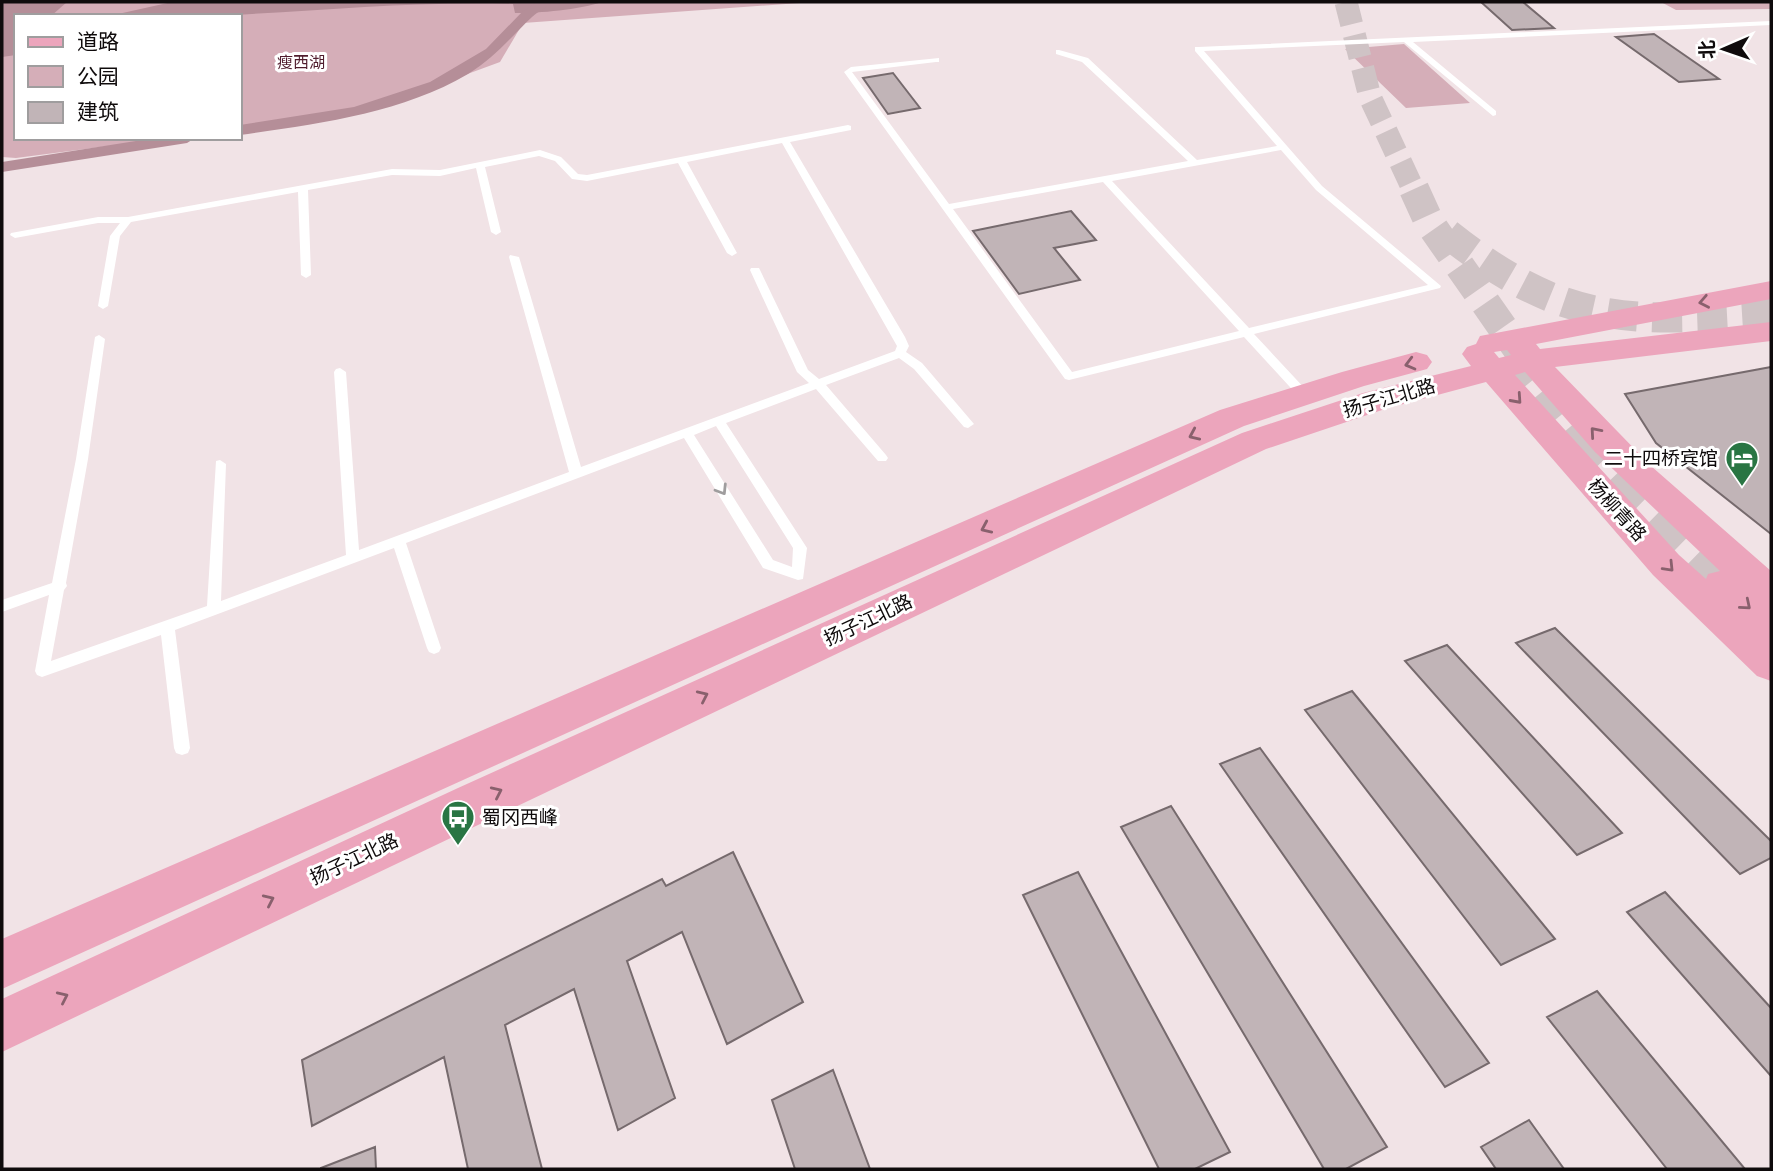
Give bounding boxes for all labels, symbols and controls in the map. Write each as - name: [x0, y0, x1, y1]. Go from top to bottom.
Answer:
- legend: [14, 14, 242, 140]
- north arrow: [1689, 14, 1759, 84]
- text: 道路: [77, 29, 119, 54]
- text: 北: [1696, 40, 1719, 59]
- park label: 瘦西湖: [277, 53, 325, 72]
- text: 公园: [77, 64, 119, 89]
- text: 建筑: [77, 99, 119, 124]
- one-way arrow: [1698, 293, 1710, 308]
- one-way arrow: [1404, 356, 1416, 370]
- street label: 扬子江北路: [1340, 374, 1438, 422]
- one-way arrow: [1509, 390, 1521, 403]
- one-way arrow: [1189, 427, 1201, 441]
- one-way arrow: [1590, 427, 1603, 440]
- hotel icon: 二十四桥宾馆: [1723, 439, 1761, 488]
- place label: 二十四桥宾馆: [1604, 447, 1718, 470]
- street label: 杨柳青路: [1583, 474, 1651, 546]
- one-way arrow: [714, 483, 727, 496]
- one-way arrow: [981, 520, 993, 534]
- one-way arrow: [1661, 559, 1674, 572]
- street label: 扬子江北路: [820, 589, 916, 651]
- one-way arrow: [1737, 597, 1750, 609]
- one-way arrow: [696, 690, 708, 704]
- one-way arrow: [490, 786, 502, 800]
- bus stop icon: 蜀冈西峰: [439, 798, 477, 847]
- place label: 蜀冈西峰: [482, 806, 558, 829]
- street label: 扬子江北路: [306, 828, 402, 890]
- one-way arrow: [262, 894, 274, 908]
- one-way arrow: [56, 991, 69, 1005]

